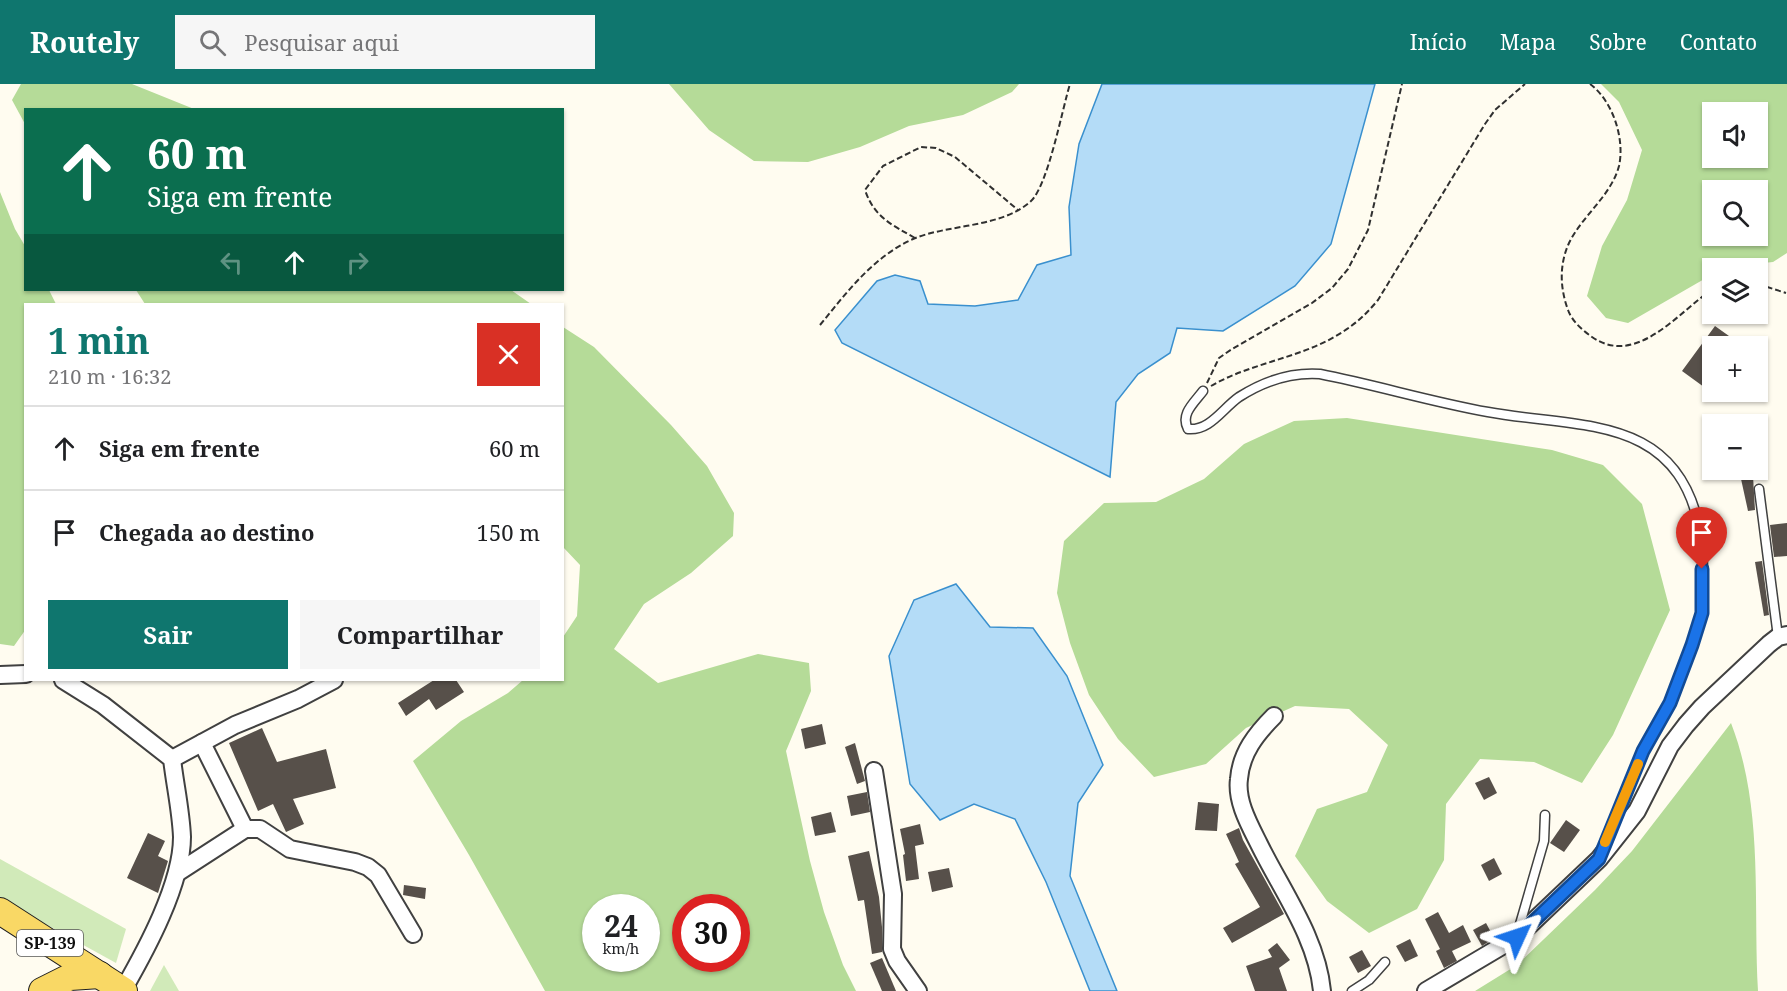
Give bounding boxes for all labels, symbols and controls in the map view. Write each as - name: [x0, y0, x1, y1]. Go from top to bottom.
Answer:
- search box: [175, 15, 595, 69]
- text: Routely: [30, 23, 139, 61]
- icon: search: [196, 26, 229, 59]
- text: Pesquisar aqui: [244, 27, 399, 57]
- text: Início: [1410, 28, 1467, 56]
- text: Mapa: [1500, 28, 1556, 56]
- text: Sobre: [1589, 28, 1647, 56]
- text: Contato: [1680, 28, 1757, 56]
- map controls: [1702, 102, 1768, 480]
- button: sound: [1702, 102, 1768, 168]
- text: 60 m: [147, 124, 247, 181]
- icon: ahead: [48, 132, 126, 210]
- text: Siga em frente: [147, 178, 333, 215]
- button: search: [1702, 180, 1768, 246]
- icon: left: [215, 246, 248, 279]
- icon: ahead: [278, 246, 311, 279]
- icon: right: [341, 246, 374, 279]
- button: layers: [1702, 258, 1768, 324]
- text: 1 min: [48, 316, 150, 365]
- button: close: [477, 323, 540, 386]
- button: +: [1702, 336, 1768, 402]
- text: 210 m · 16:32: [48, 363, 171, 390]
- button: −: [1702, 414, 1768, 480]
- icon: ahead: [48, 432, 81, 465]
- text: Siga em frente: [99, 433, 260, 463]
- text: 60 m: [489, 433, 540, 463]
- pin: [1676, 507, 1727, 569]
- icon: arrive: [48, 516, 81, 549]
- icon: arrive: [1685, 516, 1718, 549]
- text: Chegada ao destino: [99, 517, 314, 547]
- text: 150 m: [477, 517, 540, 547]
- button: Sair: [48, 600, 288, 669]
- button: Compartilhar: [300, 600, 540, 669]
- speed limit sign: 30: [672, 894, 750, 972]
- text: 24: [604, 905, 638, 946]
- position arrow: [1485, 905, 1549, 969]
- road number: SP-139: [17, 930, 83, 956]
- text: km/h: [603, 938, 639, 958]

